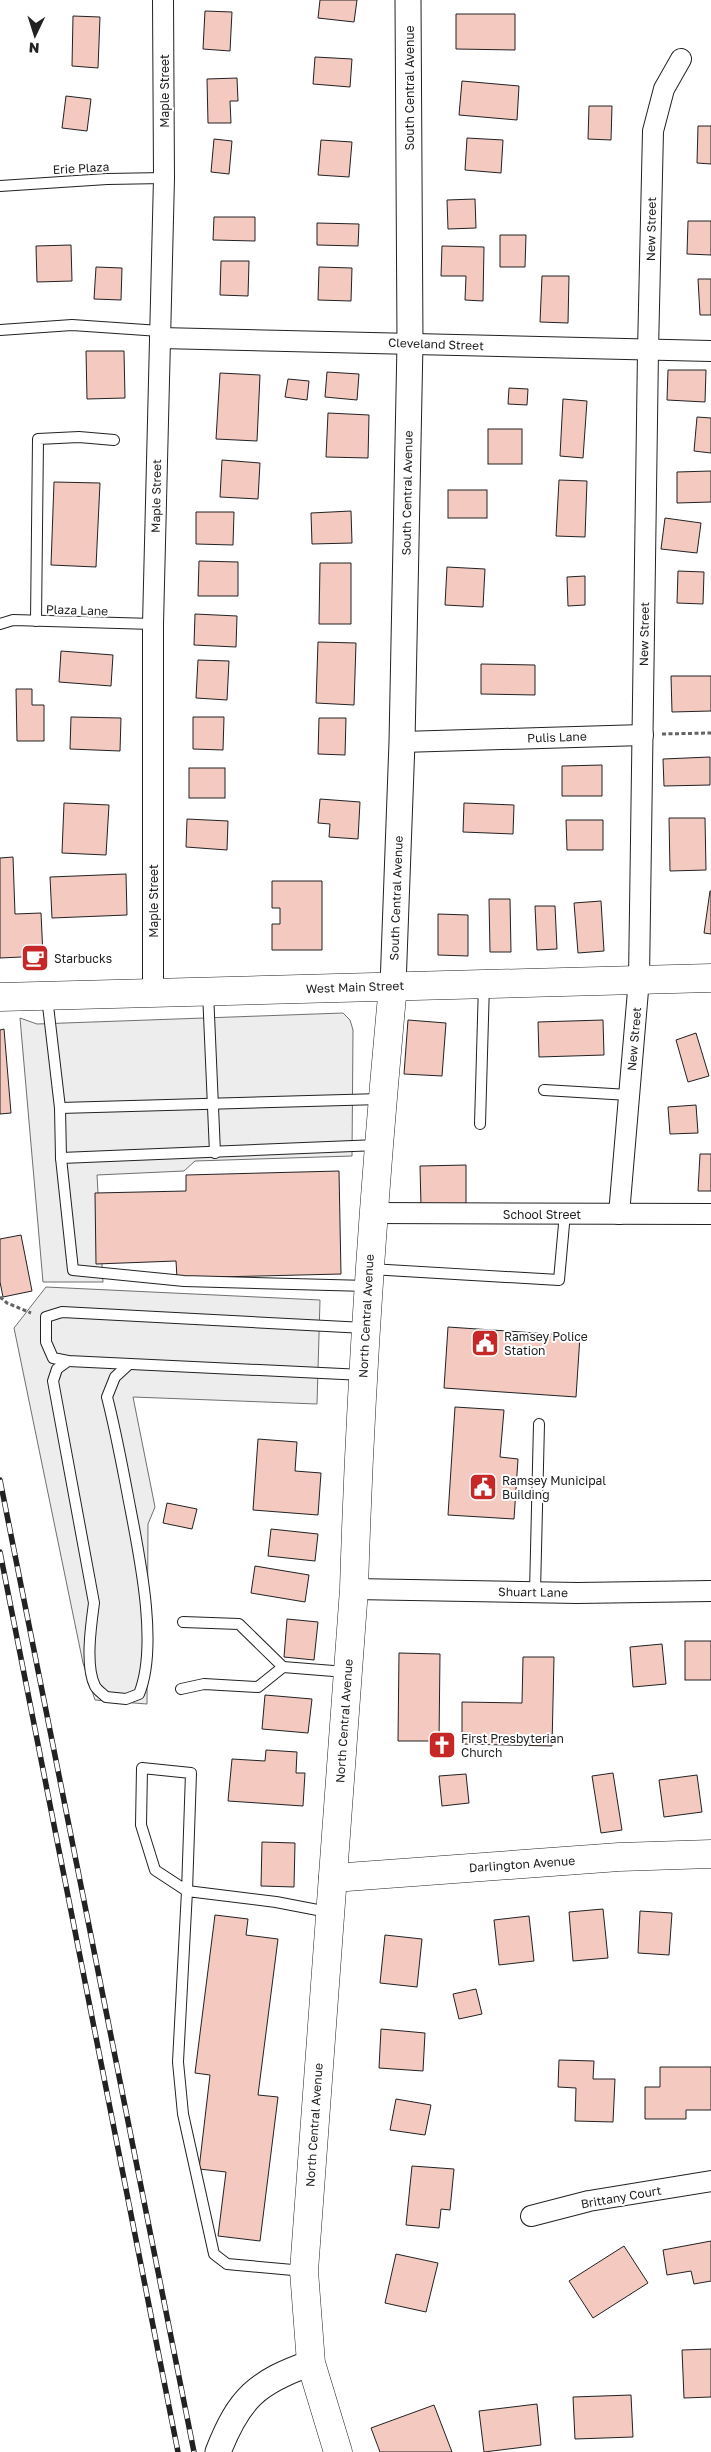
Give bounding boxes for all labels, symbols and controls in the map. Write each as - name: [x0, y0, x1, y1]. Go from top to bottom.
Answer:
- north arrow: [10, 10, 60, 60]
- street label: South Central Avenue: [402, 25, 417, 151]
- text: N: [28, 40, 40, 57]
- street label: Maple Street: [157, 54, 172, 128]
- street label: Erie Plaza: [52, 159, 110, 177]
- street label: New Street: [643, 197, 659, 261]
- street label: Cleveland Street: [388, 335, 484, 353]
- street label: South Central Avenue: [398, 430, 416, 556]
- street label: Maple Street: [148, 459, 164, 533]
- street label: Plaza Lane: [46, 601, 109, 619]
- street label: New Street: [636, 602, 652, 666]
- street label: Pulis Lane: [527, 728, 587, 746]
- street label: South Central Avenue: [386, 835, 406, 961]
- street label: Maple Street: [146, 864, 161, 938]
- cafe icon: Starbucks: [20, 943, 50, 973]
- place label: Starbucks: [54, 951, 112, 966]
- street label: West Main Street: [306, 978, 405, 996]
- street label: New Street: [624, 1006, 644, 1072]
- street label: School Street: [503, 1207, 581, 1222]
- street label: North Central Avenue: [355, 1254, 377, 1378]
- public building icon: Ramsey Police Station: [470, 1328, 500, 1358]
- place label: Ramsey Police Station: [504, 1329, 588, 1358]
- public building icon: Ramsey Municipal Building: [468, 1472, 498, 1502]
- place label: Ramsey Municipal Building: [502, 1473, 606, 1502]
- street label: Shuart Lane: [498, 1584, 568, 1600]
- street label: North Central Avenue: [332, 1659, 356, 1783]
- church icon: First Presbyterian Church: [427, 1730, 457, 1760]
- place label: First Presbyterian Church: [461, 1731, 564, 1760]
- street label: Darlington Avenue: [468, 1853, 576, 1875]
- street label: North Central Avenue: [302, 2063, 326, 2187]
- street label: Brittany Court: [580, 2183, 663, 2211]

